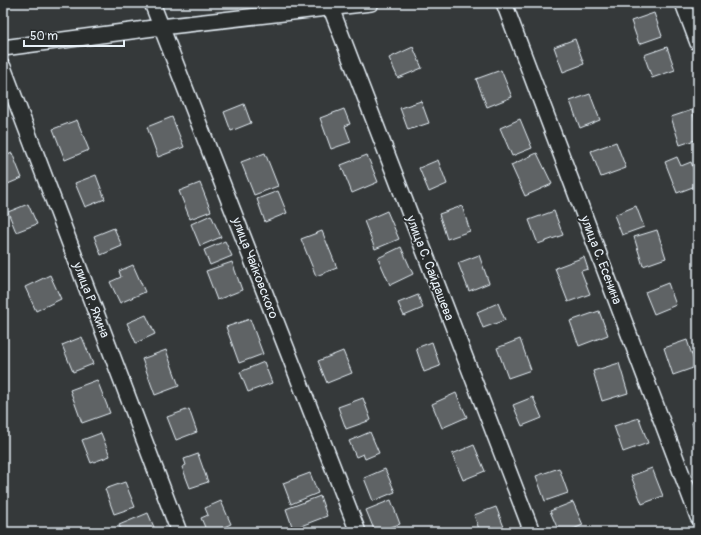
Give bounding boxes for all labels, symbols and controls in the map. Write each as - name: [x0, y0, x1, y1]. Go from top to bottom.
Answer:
- scale bar: [24, 22, 124, 48]
- text: 50 m: [30, 29, 58, 44]
- street label: улица С. Сайдашева: [402, 212, 457, 323]
- street label: улица С. Есенина: [576, 213, 625, 306]
- street label: улица Чайковского: [228, 214, 282, 321]
- street label: улица Р. Яхина: [69, 259, 113, 340]

